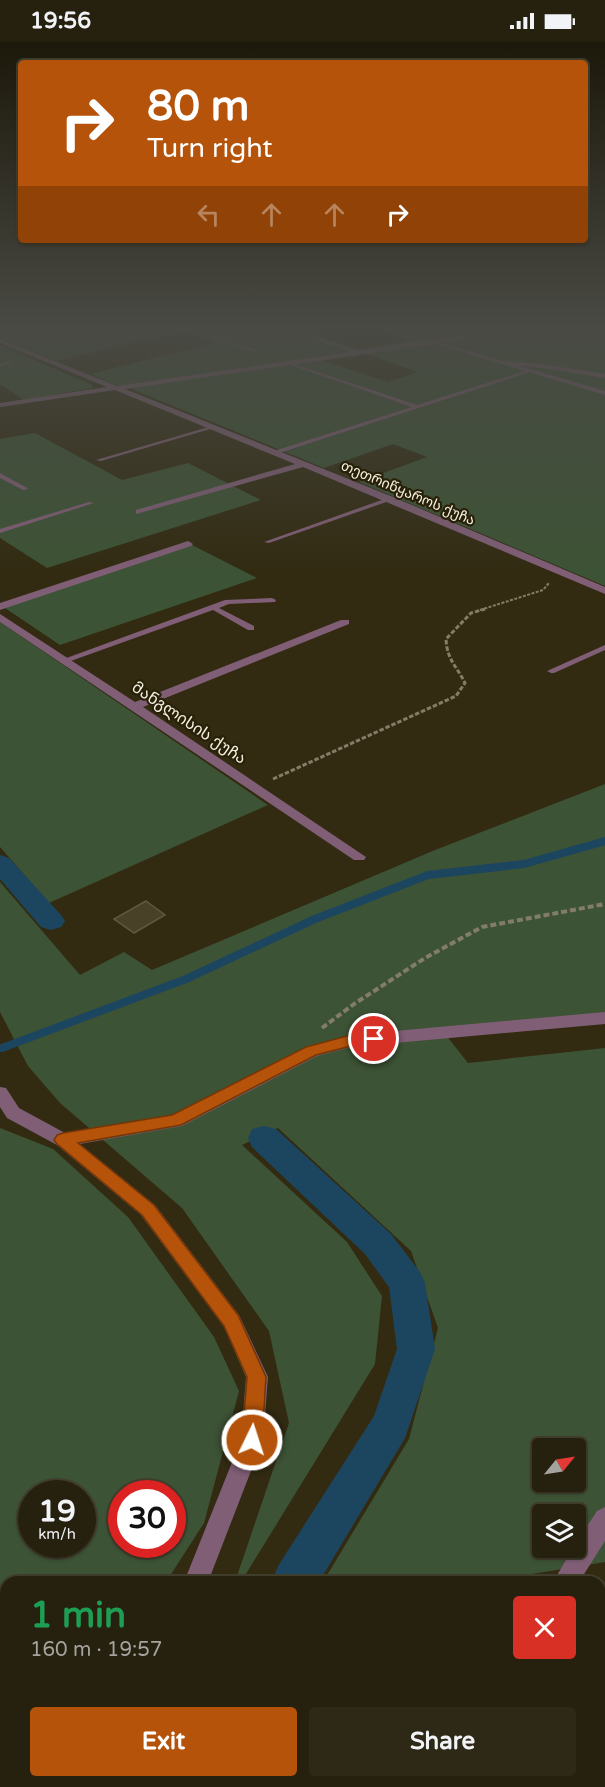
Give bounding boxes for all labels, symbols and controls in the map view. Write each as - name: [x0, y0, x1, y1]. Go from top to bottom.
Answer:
- text: 19:56: [30, 8, 91, 34]
- text: 80 m: [147, 81, 249, 132]
- icon: right: [48, 84, 126, 162]
- text: Turn right: [147, 132, 273, 165]
- icon: left: [192, 198, 225, 231]
- icon: ahead: [255, 198, 288, 231]
- icon: ahead: [318, 198, 351, 231]
- icon: right: [381, 198, 414, 231]
- street label: თეთრიწყაროს ქუჩა: [338, 457, 478, 529]
- street label: მანგლისის ქუჩა: [128, 677, 250, 769]
- pin: [348, 1013, 399, 1064]
- icon: arrive: [357, 1022, 390, 1055]
- position arrow: [220, 1408, 284, 1472]
- north arrow: [532, 1438, 586, 1492]
- map controls: [532, 1438, 586, 1558]
- speed limit sign: 30: [108, 1480, 186, 1558]
- text: 19: [38, 1493, 76, 1530]
- button: layers: [532, 1504, 586, 1558]
- text: km/h: [38, 1525, 76, 1543]
- text: 1 min: [30, 1594, 126, 1637]
- button: close: [513, 1596, 576, 1659]
- text: 160 m · 19:57: [30, 1638, 162, 1662]
- button: Exit: [30, 1707, 297, 1776]
- button: Share: [309, 1707, 576, 1776]

